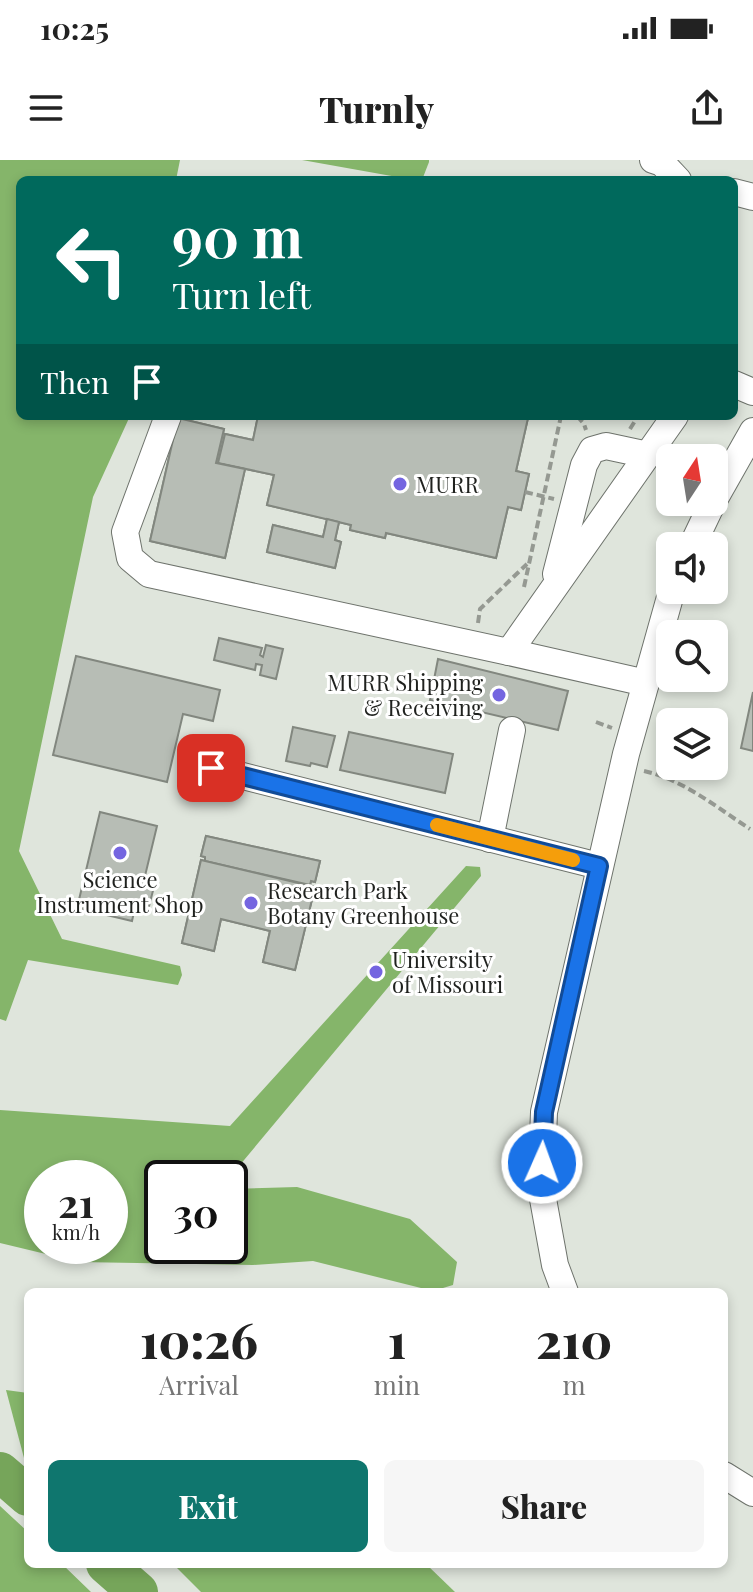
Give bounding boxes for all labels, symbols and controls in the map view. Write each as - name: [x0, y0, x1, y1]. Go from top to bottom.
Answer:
- text: 10:25: [40, 8, 109, 48]
- text: Turnly: [319, 84, 434, 132]
- icon: menu: [24, 86, 68, 130]
- icon: share: [685, 86, 729, 130]
- text: 90 m: [172, 198, 303, 273]
- icon: left: [40, 208, 144, 312]
- text: Turn left: [172, 270, 311, 318]
- icon: arrive: [125, 360, 169, 404]
- text: Then: [40, 362, 109, 402]
- north arrow: [656, 444, 728, 516]
- map controls: [656, 444, 728, 780]
- place label: MURR: [416, 469, 479, 499]
- marker: MURR: [391, 475, 409, 493]
- button: sound: [656, 532, 728, 604]
- button: search: [656, 620, 728, 692]
- place label: MURR Shipping & Receiving: [327, 667, 483, 722]
- marker: MURR Shipping & Receiving: [490, 686, 508, 704]
- button: layers: [656, 708, 728, 780]
- pin: [177, 734, 245, 802]
- icon: arrive: [189, 746, 233, 790]
- marker: Science Instrument Shop: [111, 844, 129, 862]
- place label: Science Instrument Shop: [36, 864, 204, 919]
- place label: Research Park Botany Greenhouse: [267, 875, 459, 930]
- marker: Research Park Botany Greenhouse: [242, 894, 260, 912]
- place label: University of Missouri: [392, 944, 503, 999]
- marker: University of Missouri: [367, 963, 385, 981]
- position arrow: [500, 1121, 584, 1205]
- speed limit sign: 30: [144, 1160, 248, 1264]
- text: 21: [58, 1175, 94, 1228]
- text: km/h: [52, 1218, 100, 1245]
- text: 10:26: [140, 1307, 258, 1371]
- text: 1: [388, 1307, 406, 1371]
- text: 210: [536, 1307, 612, 1371]
- text: Arrival: [159, 1367, 239, 1402]
- text: min: [374, 1367, 420, 1402]
- text: m: [562, 1367, 586, 1402]
- button: Exit: [48, 1460, 368, 1552]
- button: Share: [384, 1460, 704, 1552]

